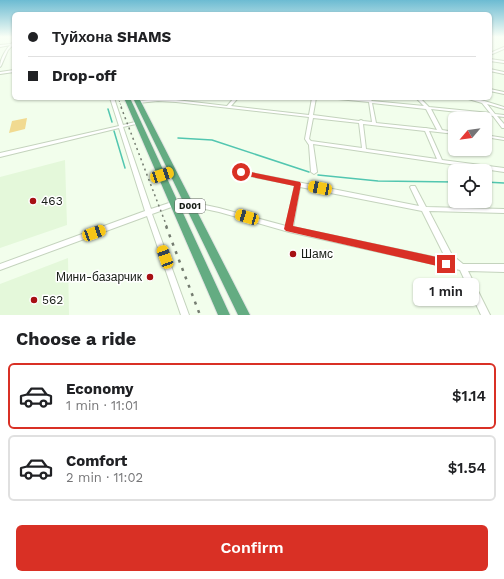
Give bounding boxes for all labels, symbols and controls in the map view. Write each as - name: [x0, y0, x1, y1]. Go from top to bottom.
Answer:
- text: Туйхона SHAMS: [52, 28, 171, 46]
- text: Drop-off: [52, 67, 117, 85]
- north arrow: [448, 112, 492, 156]
- map controls: [448, 112, 492, 208]
- route start: [232, 163, 250, 181]
- button: locate: [448, 164, 492, 208]
- car: [149, 166, 175, 184]
- car: [307, 180, 333, 196]
- place label: 463: [41, 194, 63, 208]
- marker: 463: [28, 196, 38, 206]
- road number: D001: [175, 199, 205, 213]
- car: [234, 208, 260, 226]
- car: [81, 223, 107, 243]
- car: [155, 244, 175, 270]
- place label: Шамс: [301, 247, 333, 261]
- marker: Шамс: [288, 249, 298, 259]
- route end: [437, 255, 455, 273]
- place label: Мини-базарчик: [56, 270, 143, 284]
- marker: Мини-базарчик: [145, 272, 155, 282]
- callout: 1 min: [413, 278, 479, 306]
- text: 1 min: [429, 284, 463, 299]
- place label: 562: [42, 293, 63, 307]
- marker: 562: [29, 295, 39, 305]
- text: Choose a ride: [16, 328, 136, 349]
- icon: car: [18, 378, 54, 414]
- text: Economy: [66, 380, 133, 398]
- text: $1.14: [452, 387, 486, 405]
- text: 1 min · 11:01: [66, 398, 138, 413]
- icon: car: [18, 450, 54, 486]
- text: Comfort: [66, 452, 127, 470]
- text: $1.54: [448, 459, 486, 477]
- text: 2 min · 11:02: [66, 470, 143, 485]
- button: Confirm: [16, 525, 488, 571]

